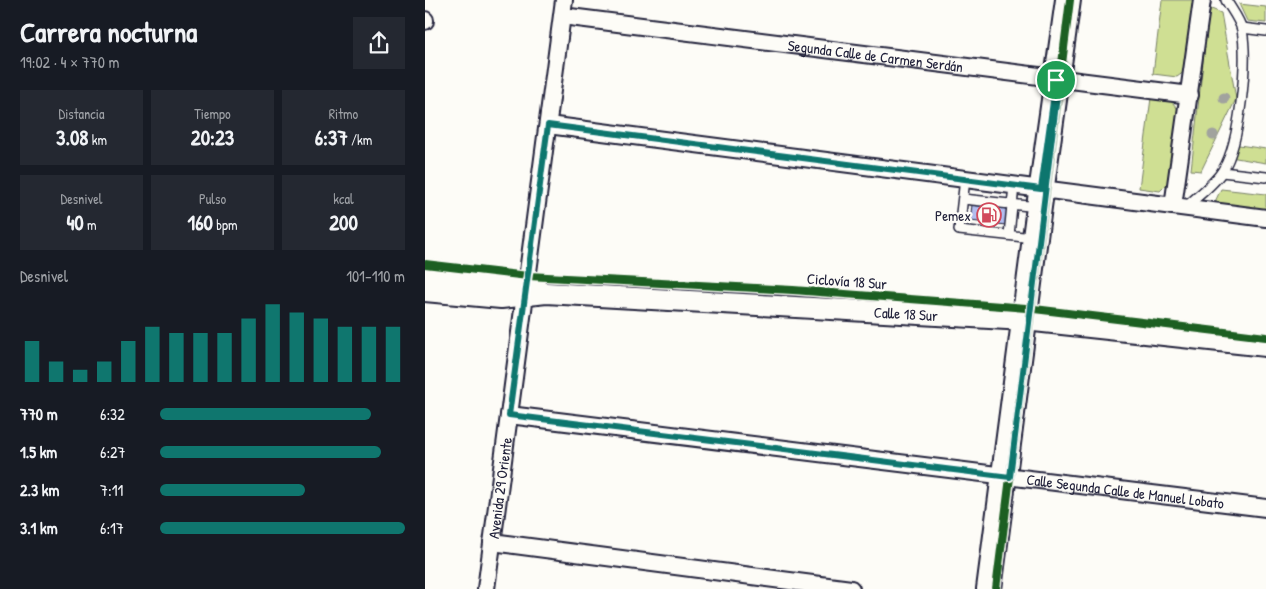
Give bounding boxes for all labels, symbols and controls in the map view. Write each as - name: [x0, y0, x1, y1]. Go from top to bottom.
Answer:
- text: Carrera nocturna: [20, 13, 197, 51]
- button: share: [353, 17, 405, 69]
- street label: Segunda Calle de Carmen Serdán: [787, 34, 965, 77]
- text: 19:02 · 4 × 770 m: [20, 51, 119, 73]
- pin: [1035, 59, 1077, 101]
- icon: arrive: [1042, 66, 1070, 94]
- text: Distancia: [59, 104, 104, 123]
- text: Tiempo: [194, 104, 231, 123]
- text: Ritmo: [329, 104, 358, 123]
- text: 3.08: [56, 123, 88, 152]
- text: 20:23: [191, 123, 234, 152]
- text: 6:37: [315, 123, 348, 152]
- text: km: [88, 130, 107, 149]
- text: /km: [348, 130, 372, 149]
- text: Desnivel: [61, 189, 102, 208]
- text: Pulso: [199, 189, 226, 208]
- text: kcal: [333, 189, 354, 208]
- fuel station icon: Pemex: [976, 202, 1002, 228]
- place label: Pemex: [935, 205, 971, 226]
- text: 40: [66, 208, 84, 237]
- text: 160: [188, 208, 213, 237]
- text: 200: [329, 208, 358, 237]
- text: m: [84, 215, 97, 234]
- text: bpm: [213, 215, 237, 234]
- text: Desnivel: [20, 265, 68, 287]
- text: 101–110 m: [346, 265, 405, 287]
- street label: Ciclovía 18 Sur: [806, 268, 888, 294]
- street label: Calle 18 Sur: [873, 301, 939, 326]
- text: 770 m: [20, 403, 58, 425]
- text: 6:32: [100, 403, 125, 425]
- street label: Avenida 29 Oriente: [482, 436, 517, 540]
- text: 1.5 km: [20, 441, 57, 463]
- text: 6:27: [100, 441, 126, 463]
- street label: Calle Segunda Calle de Manuel Lobato: [1025, 468, 1225, 513]
- text: 2.3 km: [20, 479, 59, 501]
- text: 7:11: [100, 479, 123, 501]
- text: 3.1 km: [20, 517, 58, 539]
- text: 6:17: [100, 517, 124, 539]

